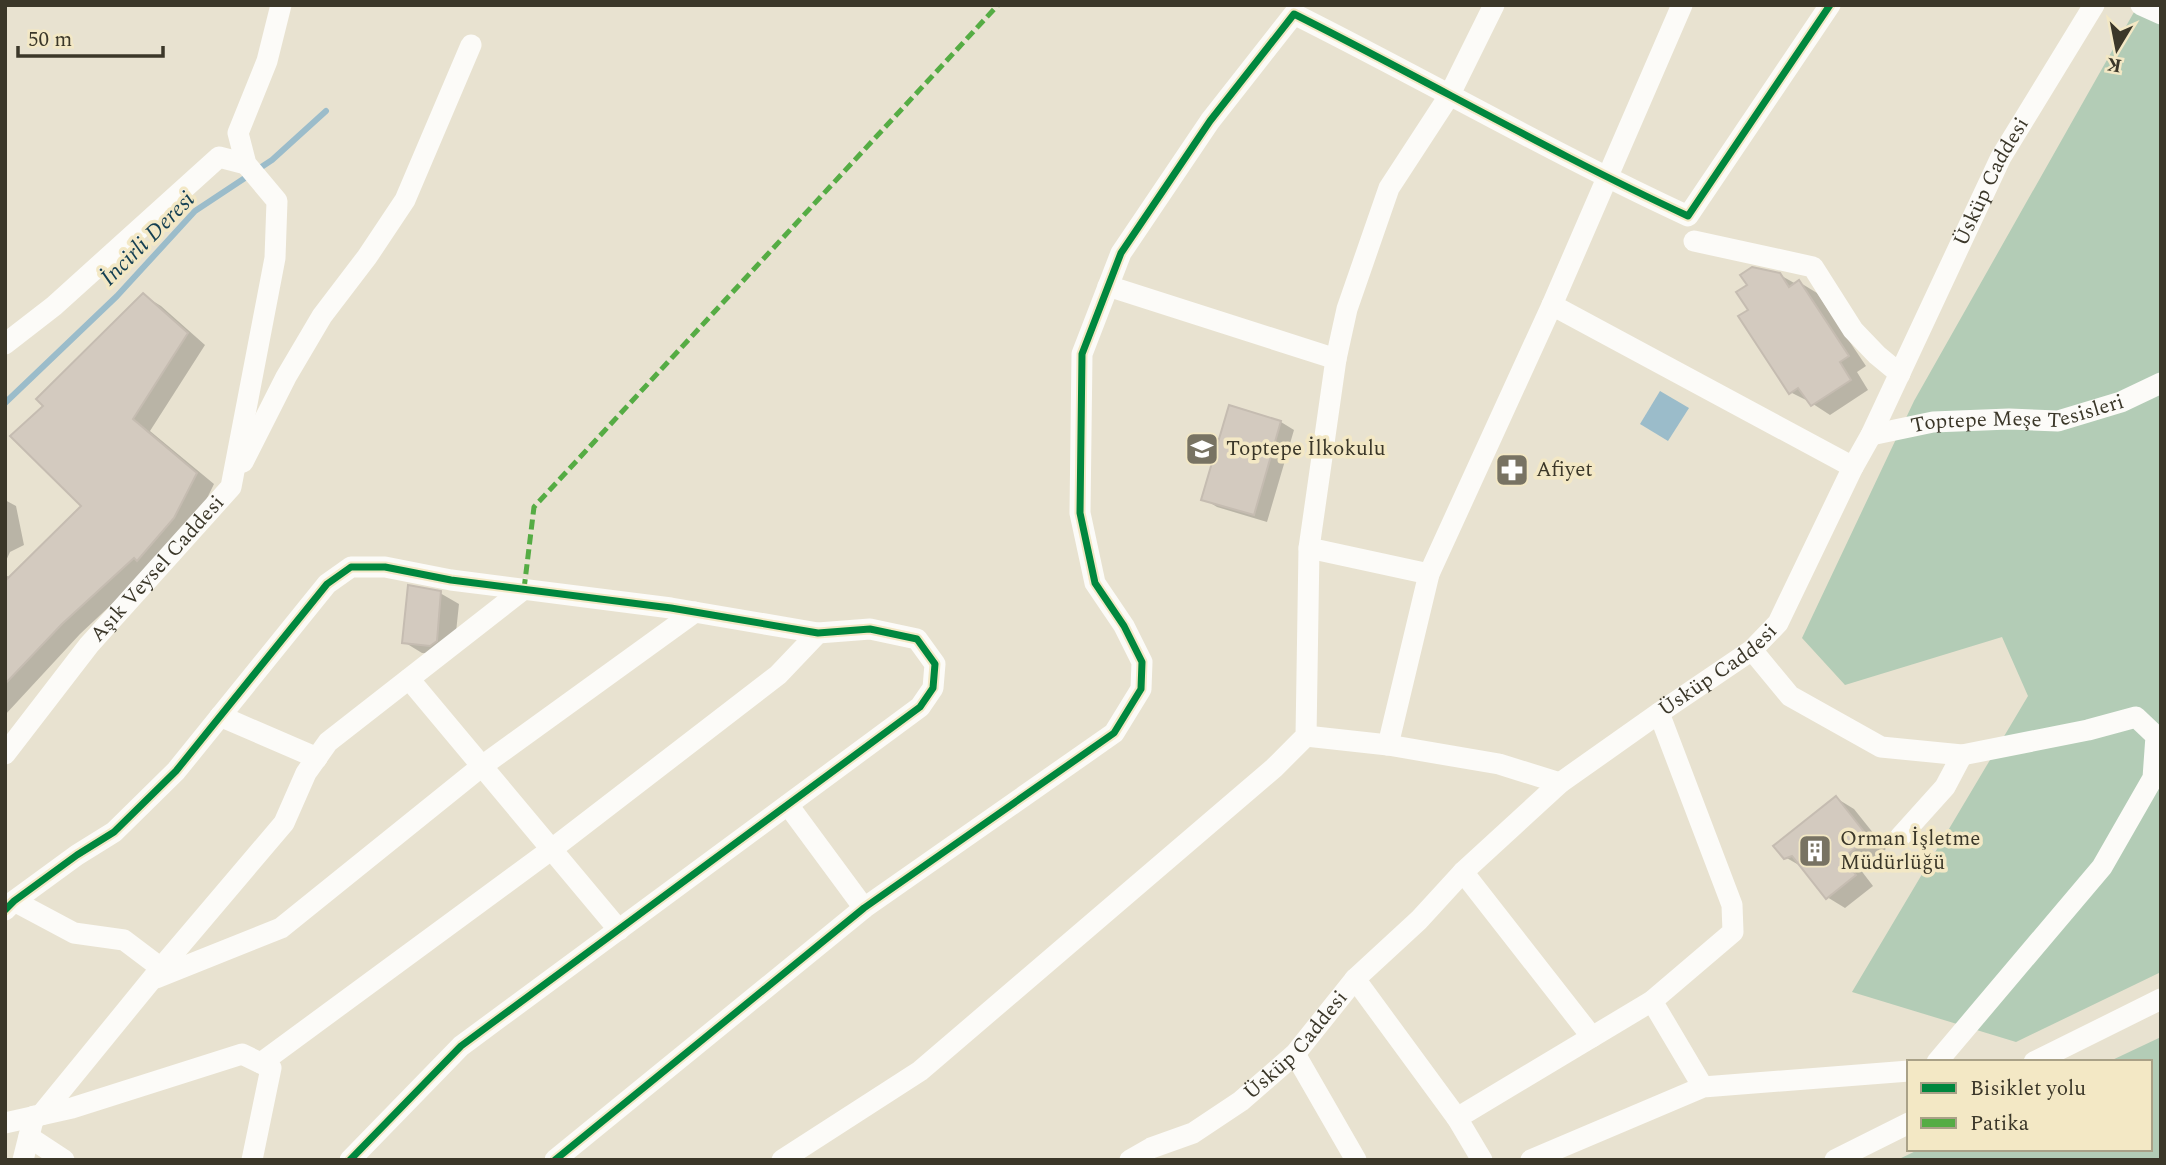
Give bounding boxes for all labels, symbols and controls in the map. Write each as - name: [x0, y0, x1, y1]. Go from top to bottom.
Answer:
- scale bar: [18, 14, 163, 58]
- north arrow: [2082, 14, 2152, 84]
- text: 50 m: [28, 24, 72, 56]
- text: K: [2104, 49, 2124, 80]
- street label: Üsküp Caddesi: [1945, 111, 2038, 252]
- water label: İncirli Deresi: [92, 183, 204, 295]
- street label: Toptepe Meşe Tesisleri: [1908, 386, 2128, 442]
- school or university icon: Toptepe İlkokulu: [1183, 430, 1221, 468]
- place label: Toptepe İlkokulu: [1226, 433, 1386, 465]
- pharmacy icon: Afiyet: [1493, 451, 1531, 489]
- place label: Afiyet: [1536, 454, 1593, 486]
- street label: Aşık Veysel Caddesi: [83, 488, 232, 650]
- street label: Üsküp Caddesi: [1652, 617, 1785, 725]
- place label: Orman İşletme Müdürlüğü: [1840, 823, 1980, 879]
- building icon: Orman İşletme Müdürlüğü: [1796, 832, 1834, 870]
- street label: Üsküp Caddesi: [1237, 984, 1356, 1108]
- legend: [1907, 1060, 2152, 1151]
- text: Bisiklet yolu: [1970, 1073, 2086, 1105]
- text: Patika: [1970, 1108, 2030, 1140]

